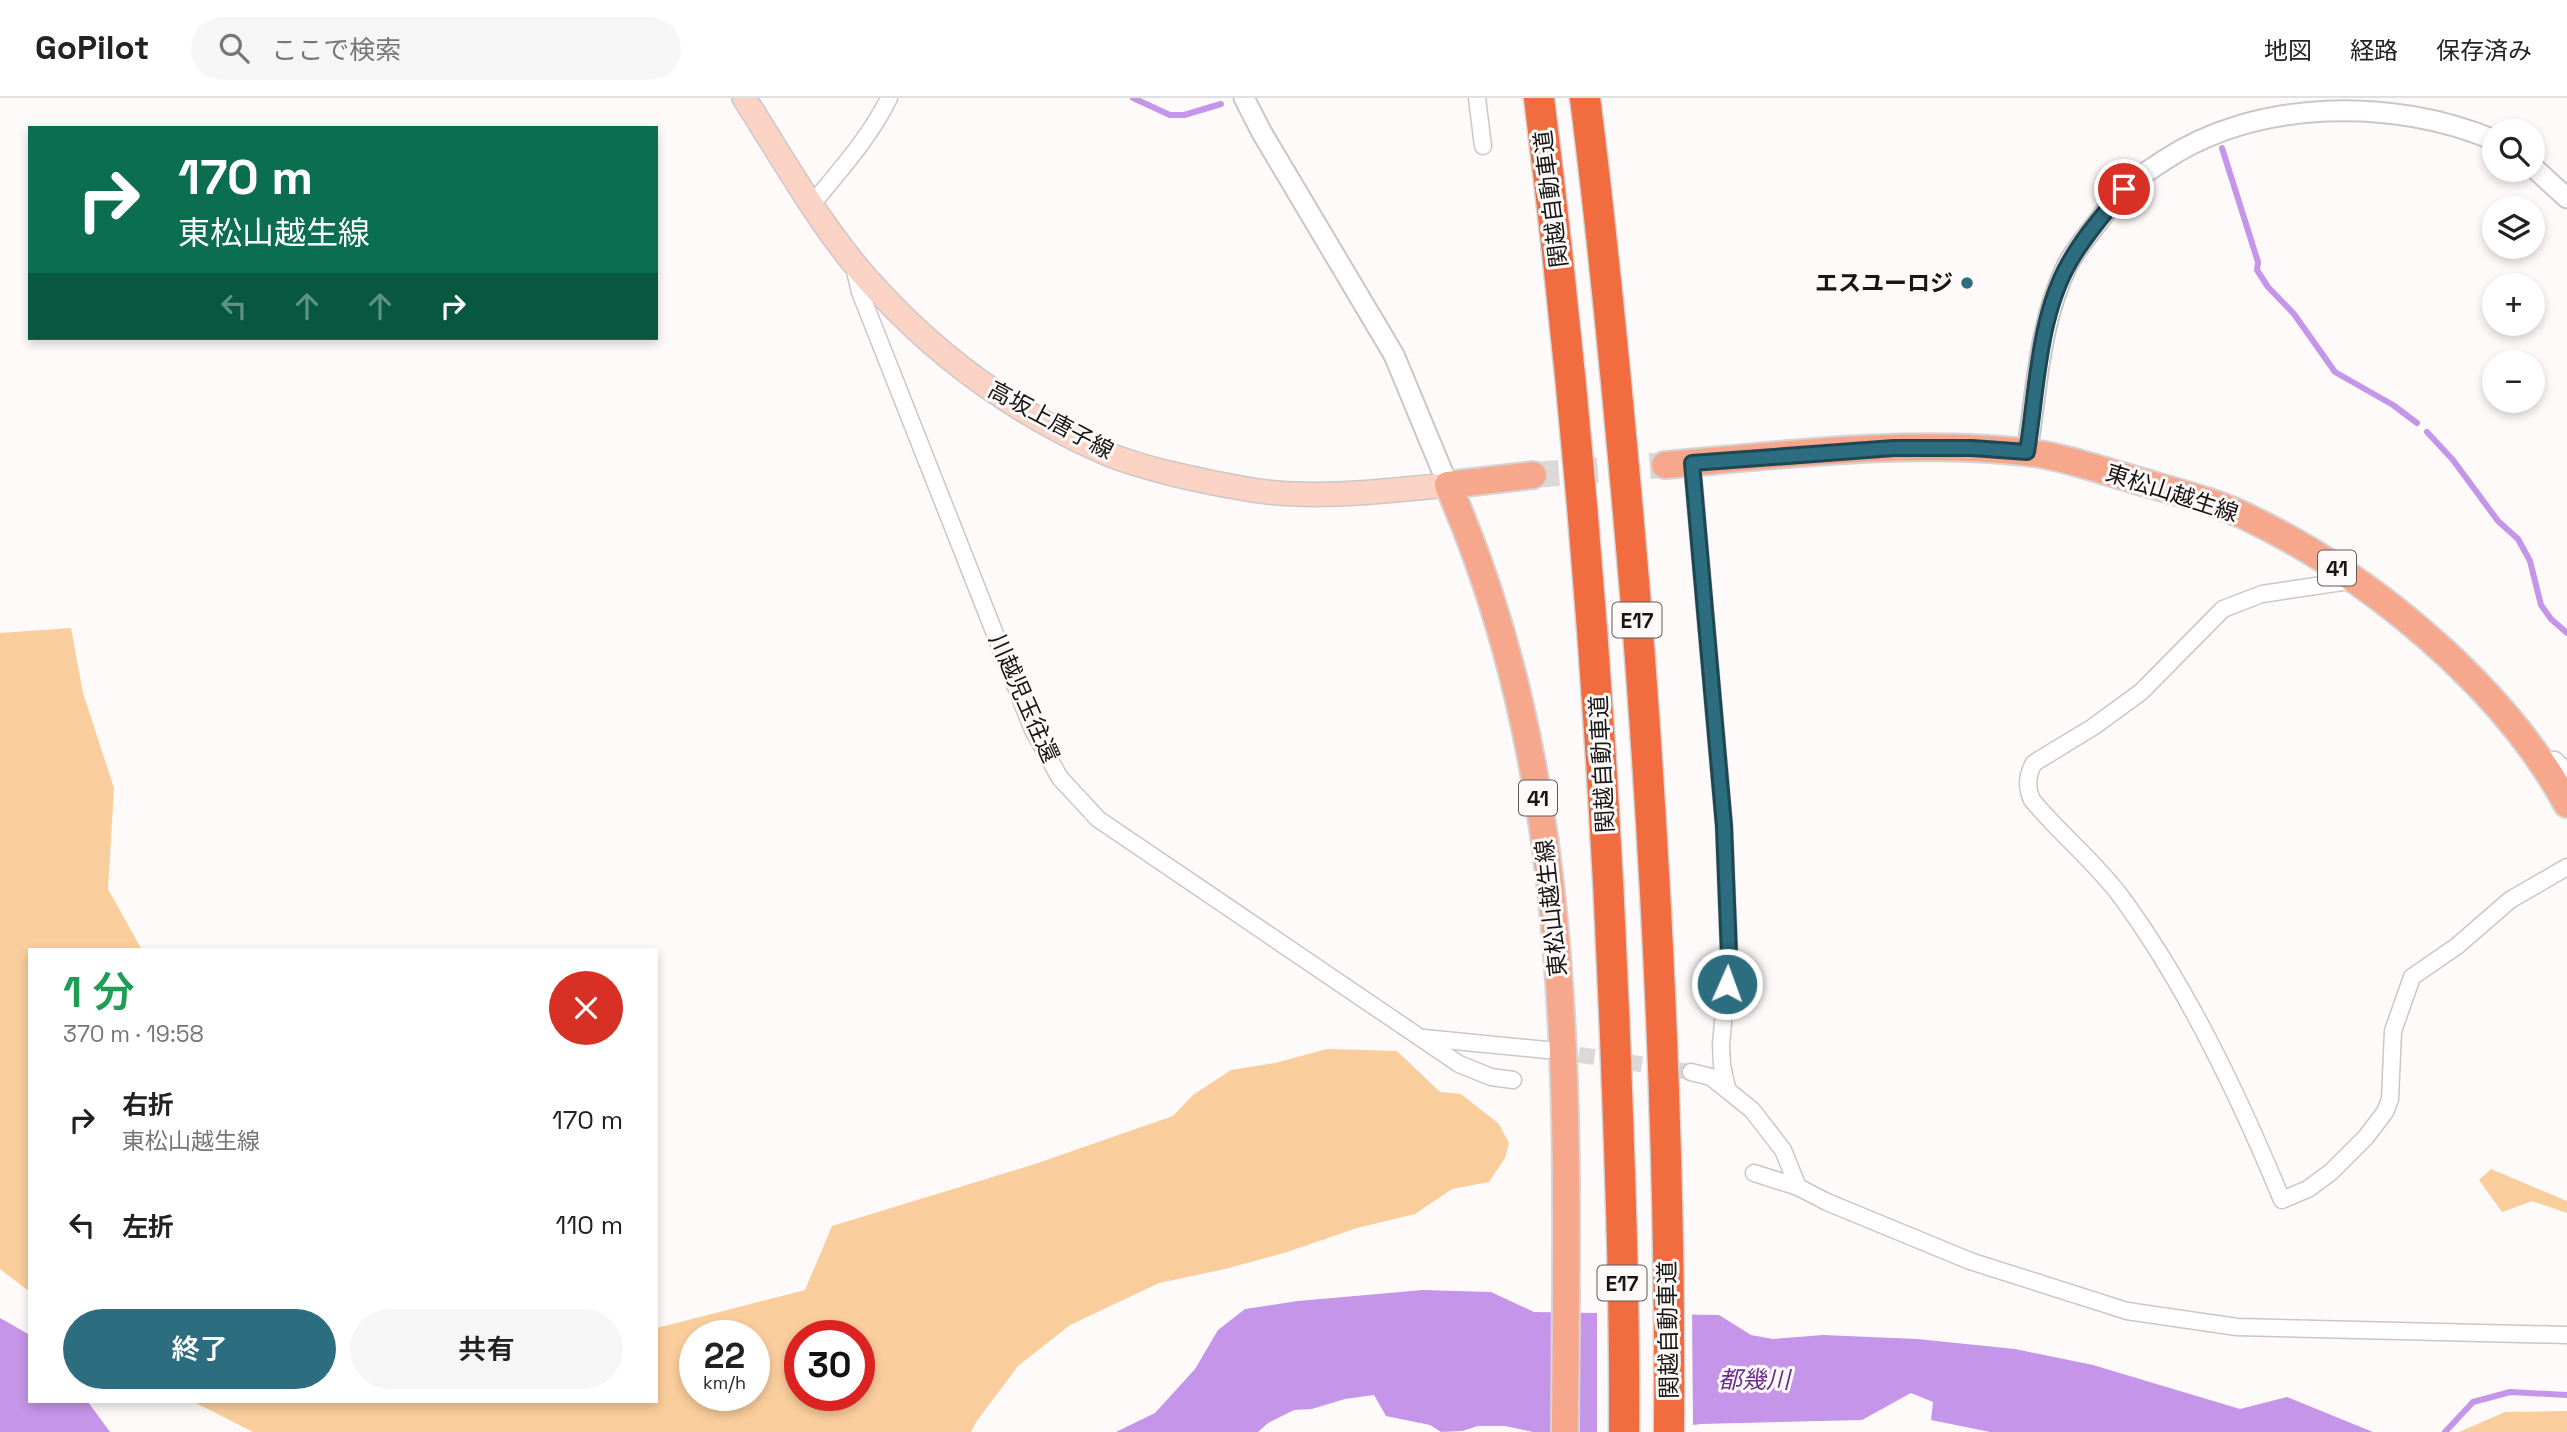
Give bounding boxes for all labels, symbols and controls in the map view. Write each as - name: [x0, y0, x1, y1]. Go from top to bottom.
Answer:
- search box: [191, 17, 681, 80]
- text: GoPilot: [35, 27, 149, 69]
- icon: search: [215, 29, 253, 67]
- text: ここで検索: [271, 33, 401, 67]
- text: 地図: [2264, 35, 2312, 66]
- text: 経路: [2350, 35, 2398, 66]
- text: 保存済み: [2436, 35, 2532, 66]
- map controls: [2482, 119, 2545, 413]
- button: search: [2482, 119, 2545, 182]
- street label: 関越自動車道: [1528, 129, 1574, 269]
- text: 170 m: [178, 146, 313, 208]
- icon: right: [63, 154, 154, 245]
- pin: [2094, 159, 2154, 219]
- icon: arrive: [2105, 170, 2143, 208]
- button: layers: [2482, 196, 2545, 259]
- text: 東松山越生線: [178, 213, 370, 253]
- place label: エスユーロジ: [1815, 268, 1953, 298]
- button: +: [2482, 273, 2545, 336]
- marker: エスユーロジ: [1959, 275, 1975, 291]
- icon: left: [215, 287, 253, 325]
- icon: ahead: [288, 287, 326, 325]
- icon: ahead: [361, 287, 399, 325]
- icon: right: [434, 287, 472, 325]
- button: −: [2482, 350, 2545, 413]
- street label: 高坂上唐子線: [983, 374, 1119, 466]
- street label: 東松山越生線: [2102, 457, 2242, 529]
- road number: 41: [2318, 550, 2356, 586]
- road number: E17: [1612, 602, 1662, 638]
- street label: 川越児玉往還: [982, 629, 1066, 767]
- street label: 関越自動車道: [1583, 694, 1621, 834]
- road number: 41: [1519, 780, 1557, 816]
- street label: 東松山越生線: [1529, 838, 1573, 978]
- position arrow: [1690, 947, 1764, 1021]
- text: 1 分: [63, 966, 135, 1019]
- button: close: [549, 971, 623, 1045]
- text: 370 m · 19:58: [63, 1019, 204, 1049]
- text: 右折: [122, 1088, 174, 1122]
- icon: right: [63, 1101, 101, 1139]
- text: 170 m: [552, 1103, 623, 1137]
- text: 東松山越生線: [122, 1126, 260, 1156]
- icon: left: [63, 1206, 101, 1244]
- text: 110 m: [556, 1208, 623, 1242]
- text: 左折: [122, 1210, 174, 1244]
- street label: 関越自動車道: [1652, 1261, 1684, 1399]
- road number: E17: [1598, 1266, 1646, 1300]
- button: 終了: [63, 1309, 336, 1389]
- button: 共有: [350, 1309, 623, 1389]
- speed limit sign: 30: [784, 1320, 875, 1411]
- text: 22: [704, 1334, 745, 1378]
- water label: 都幾川: [1718, 1364, 1793, 1395]
- text: km/h: [703, 1371, 746, 1394]

